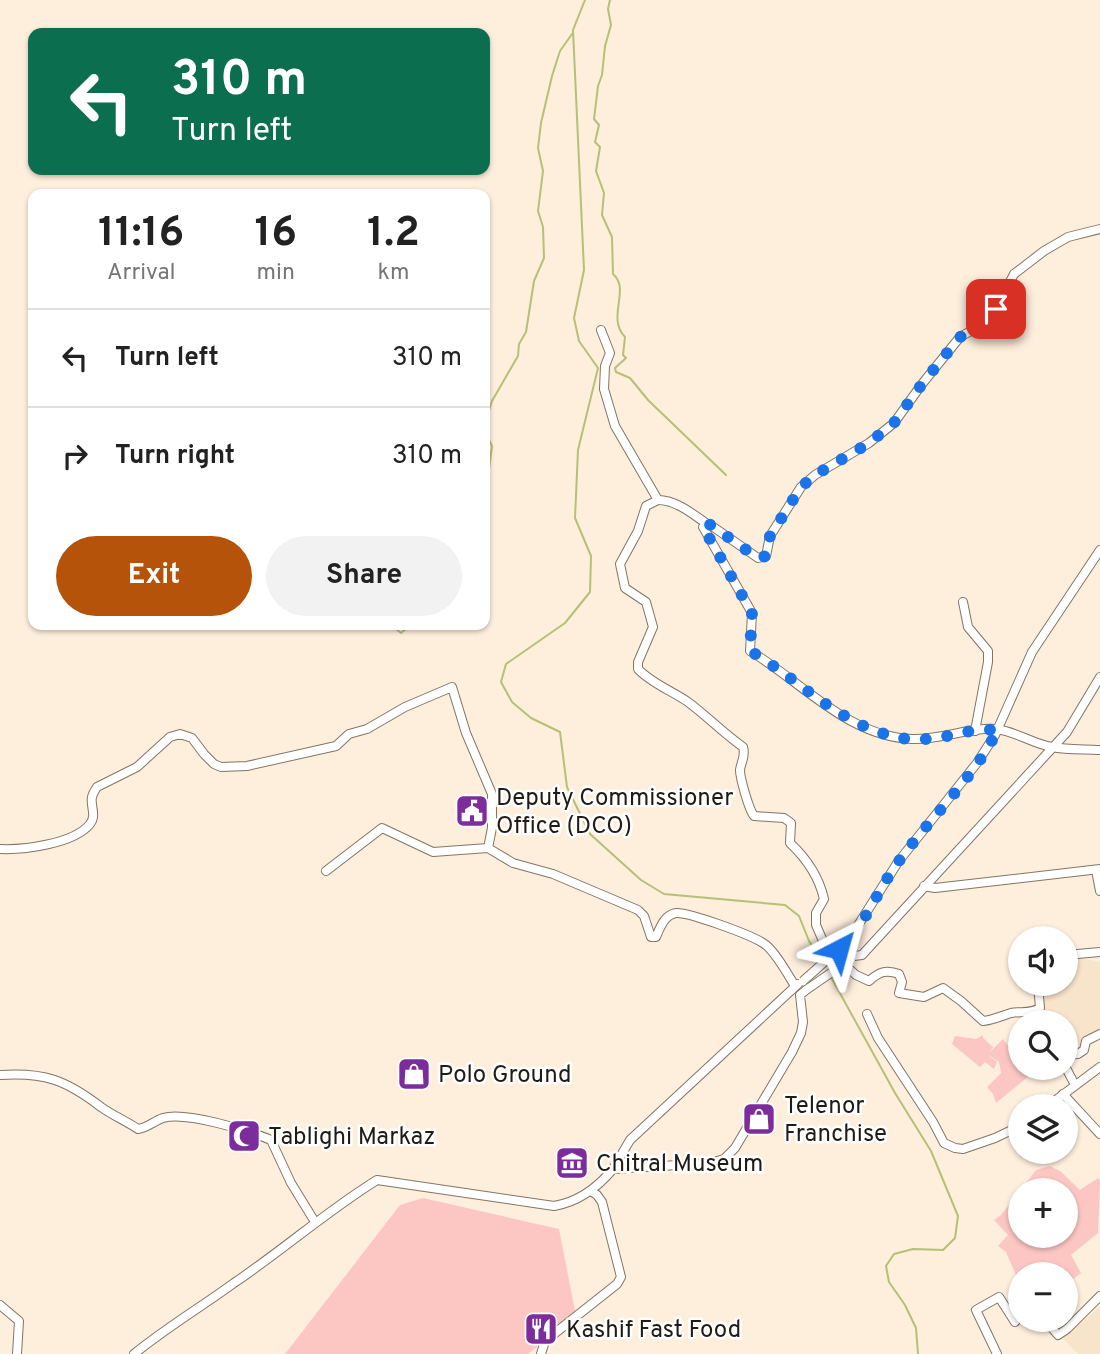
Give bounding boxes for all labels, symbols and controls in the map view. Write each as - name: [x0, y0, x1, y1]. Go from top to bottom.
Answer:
- text: 310 m: [171, 51, 307, 113]
- icon: left: [56, 56, 147, 147]
- text: Turn left: [171, 112, 292, 152]
- text: 11:16: [98, 208, 184, 261]
- text: 16: [254, 208, 297, 261]
- text: 1.2: [367, 208, 420, 261]
- text: Arrival: [107, 259, 176, 288]
- text: min: [257, 259, 295, 288]
- text: km: [378, 259, 409, 288]
- pin: [966, 279, 1026, 339]
- icon: arrive: [977, 290, 1015, 328]
- icon: left: [56, 339, 94, 377]
- text: Turn left: [115, 342, 219, 375]
- text: 310 m: [392, 342, 462, 375]
- icon: right: [56, 437, 94, 475]
- text: Turn right: [115, 440, 235, 473]
- text: 310 m: [392, 440, 462, 473]
- button: Exit: [56, 536, 252, 616]
- button: Share: [266, 536, 462, 616]
- place label: Deputy Commissioner Office (DCO): [496, 784, 734, 842]
- public building icon: Deputy Commissioner Office (DCO): [453, 792, 491, 830]
- position arrow: [802, 912, 876, 986]
- map controls: [1008, 926, 1078, 1332]
- button: sound: [1008, 926, 1078, 996]
- button: search: [1008, 1010, 1078, 1080]
- shop icon: Polo Ground: [395, 1055, 433, 1093]
- place label: Polo Ground: [438, 1061, 572, 1091]
- place label: Telenor Franchise: [784, 1092, 887, 1150]
- button: layers: [1008, 1094, 1078, 1164]
- shop icon: Telenor Franchise: [740, 1100, 778, 1138]
- mosque icon: Tablighi Markaz: [225, 1117, 263, 1155]
- place label: Tablighi Markaz: [268, 1123, 435, 1153]
- museum icon: Chitral Museum: [553, 1144, 591, 1182]
- place label: Chitral Museum: [596, 1150, 763, 1180]
- button: +: [1008, 1178, 1078, 1248]
- button: −: [1008, 1262, 1078, 1332]
- restaurant icon: Kashif Fast Food: [522, 1310, 560, 1348]
- place label: Kashif Fast Food: [566, 1316, 741, 1346]

